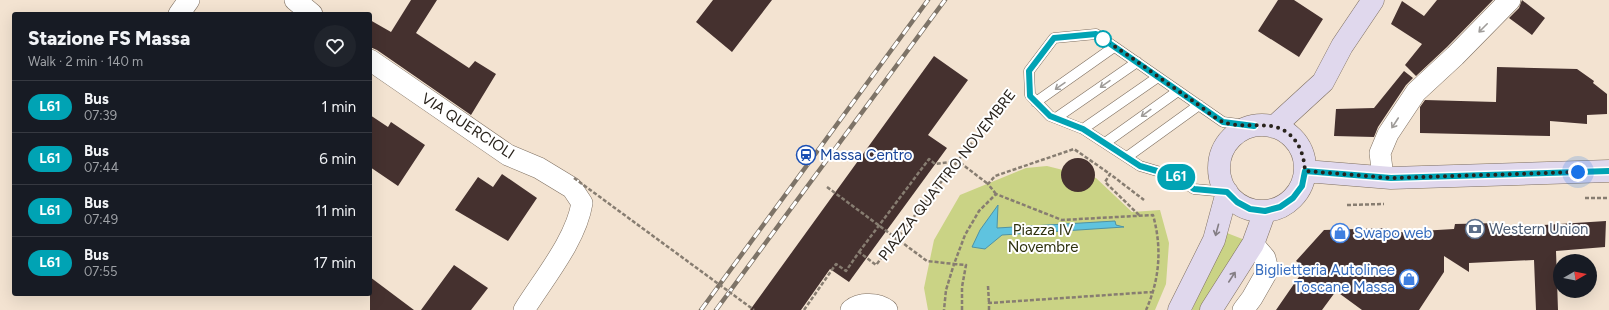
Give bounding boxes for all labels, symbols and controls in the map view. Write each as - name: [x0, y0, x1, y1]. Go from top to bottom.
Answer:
- one-way arrow: [1478, 23, 1488, 33]
- button: heart: [314, 25, 356, 67]
- text: Stazione FS Massa: [28, 27, 190, 50]
- unlabelled marker: [1094, 30, 1112, 48]
- text: Walk · 2 min · 140 m: [28, 54, 143, 69]
- one-way arrow: [1099, 80, 1110, 88]
- one-way arrow: [1055, 82, 1066, 90]
- street label: PIAZZA QUATTRO NOVEMBRE: [875, 86, 1019, 264]
- street label: VIA QUERCIOLI: [418, 89, 518, 163]
- text: Bus: [84, 90, 109, 108]
- text: L61: [39, 98, 61, 115]
- text: 1 min: [321, 98, 356, 116]
- text: 07:39: [84, 108, 117, 123]
- one-way arrow: [1141, 109, 1152, 118]
- one-way arrow: [1391, 117, 1399, 128]
- text: Bus: [84, 142, 109, 160]
- station icon: Massa Centro: [795, 144, 817, 166]
- place label: Massa Centro: [820, 146, 913, 164]
- text: L61: [39, 150, 61, 167]
- text: 6 min: [319, 150, 356, 168]
- text: 07:44: [84, 160, 119, 175]
- your location: [1568, 162, 1588, 182]
- line badge: L61: [1153, 164, 1199, 190]
- text: L61: [1165, 168, 1187, 185]
- text: Bus: [84, 194, 109, 212]
- text: L61: [39, 202, 61, 219]
- text: 11 min: [315, 202, 356, 220]
- text: 07:49: [84, 212, 118, 227]
- bank icon: Western Union: [1464, 218, 1486, 240]
- place label: Western Union: [1489, 220, 1588, 238]
- park label: Piazza IV Novembre: [1008, 221, 1078, 256]
- shop icon: Swapo web: [1329, 222, 1351, 244]
- one-way arrow: [1213, 223, 1220, 236]
- place label: Swapo web: [1354, 224, 1432, 242]
- text: Bus: [84, 246, 109, 264]
- text: L61: [39, 254, 61, 271]
- text: 17 min: [313, 254, 356, 272]
- north arrow: [1553, 254, 1597, 298]
- map controls: [1553, 254, 1597, 298]
- place label: Biglietteria Autolinee Toscane Massa: [1255, 261, 1395, 296]
- text: 07:55: [84, 264, 118, 279]
- shop icon: Biglietteria Autolinee Toscane Massa: [1398, 268, 1420, 290]
- one-way arrow: [1228, 272, 1236, 283]

